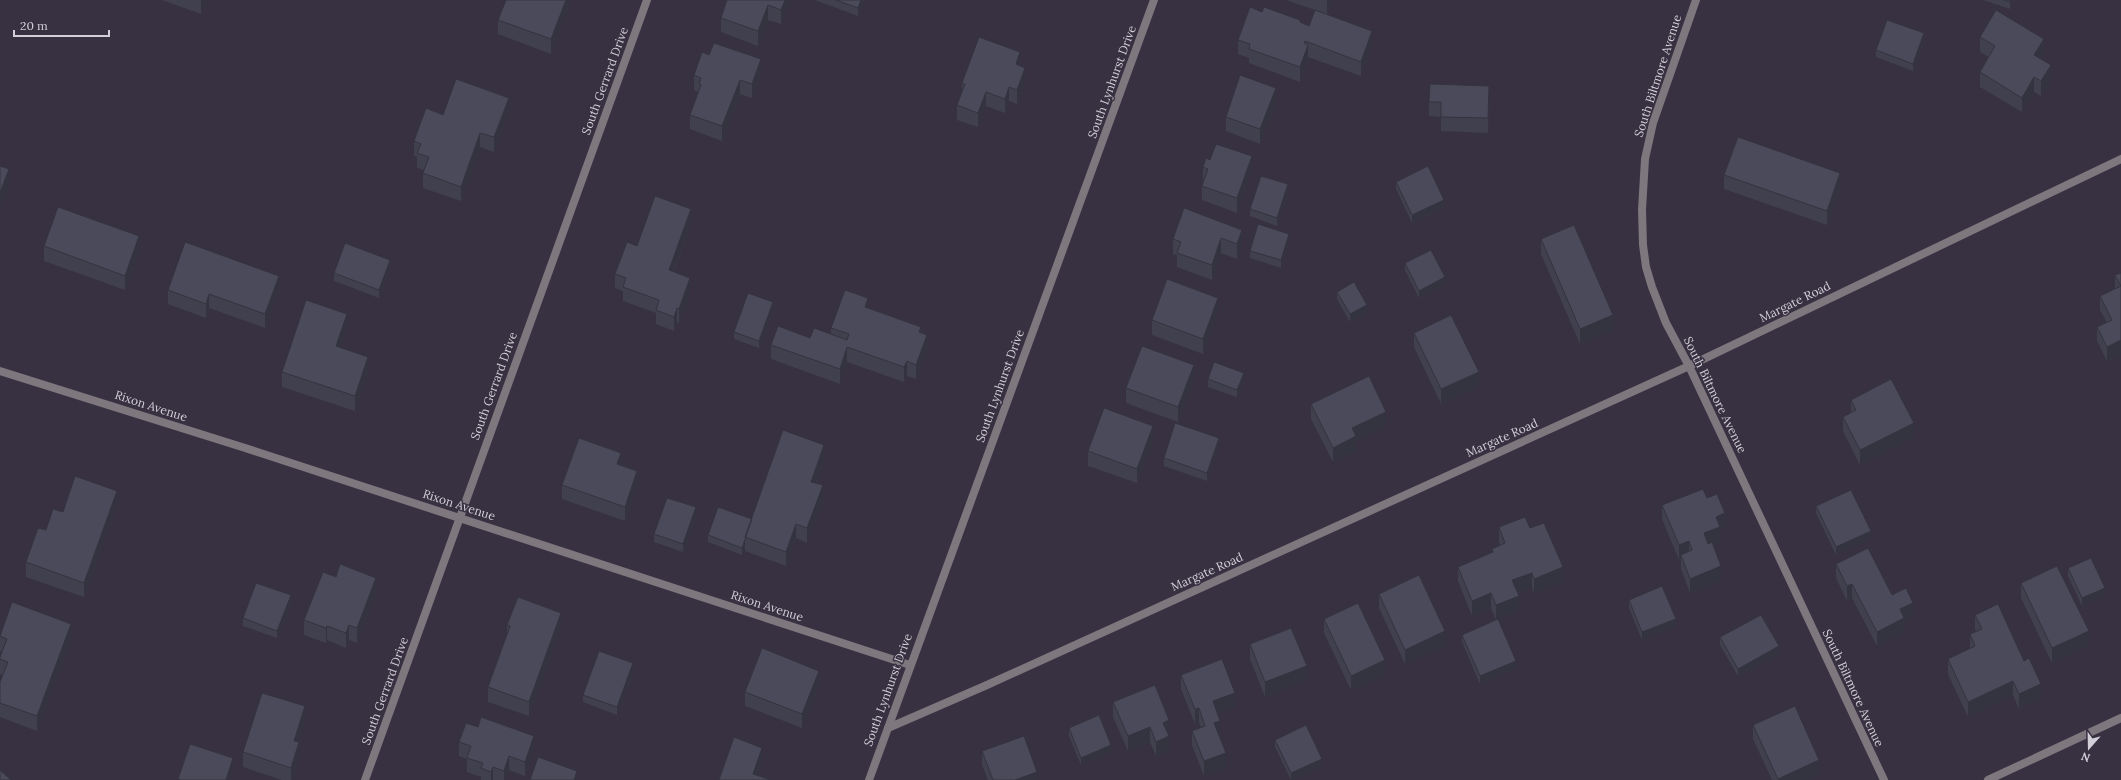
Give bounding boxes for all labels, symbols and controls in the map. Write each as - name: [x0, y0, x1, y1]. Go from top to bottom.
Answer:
- scale bar: [14, 12, 109, 38]
- street label: South Biltmore Avenue: [1631, 12, 1685, 139]
- text: 20 m: [20, 18, 48, 33]
- street label: South Lynhurst Drive: [1084, 23, 1139, 140]
- street label: South Gerrard Drive: [578, 24, 631, 137]
- street label: Margate Road: [1757, 278, 1833, 325]
- street label: South Lynhurst Drive: [972, 327, 1027, 444]
- street label: South Gerrard Drive: [467, 329, 520, 442]
- street label: South Biltmore Avenue: [1681, 334, 1750, 456]
- street label: Rixon Avenue: [113, 387, 190, 424]
- street label: Margate Road: [1463, 415, 1540, 460]
- street label: Rixon Avenue: [421, 486, 498, 523]
- street label: Margate Road: [1168, 549, 1245, 594]
- street label: Rixon Avenue: [729, 587, 806, 624]
- street label: South Biltmore Avenue: [1820, 627, 1887, 749]
- street label: South Lynhurst Drive: [860, 631, 915, 748]
- street label: South Gerrard Drive: [358, 634, 411, 747]
- north arrow: [2069, 728, 2109, 768]
- text: N: [2079, 749, 2092, 765]

